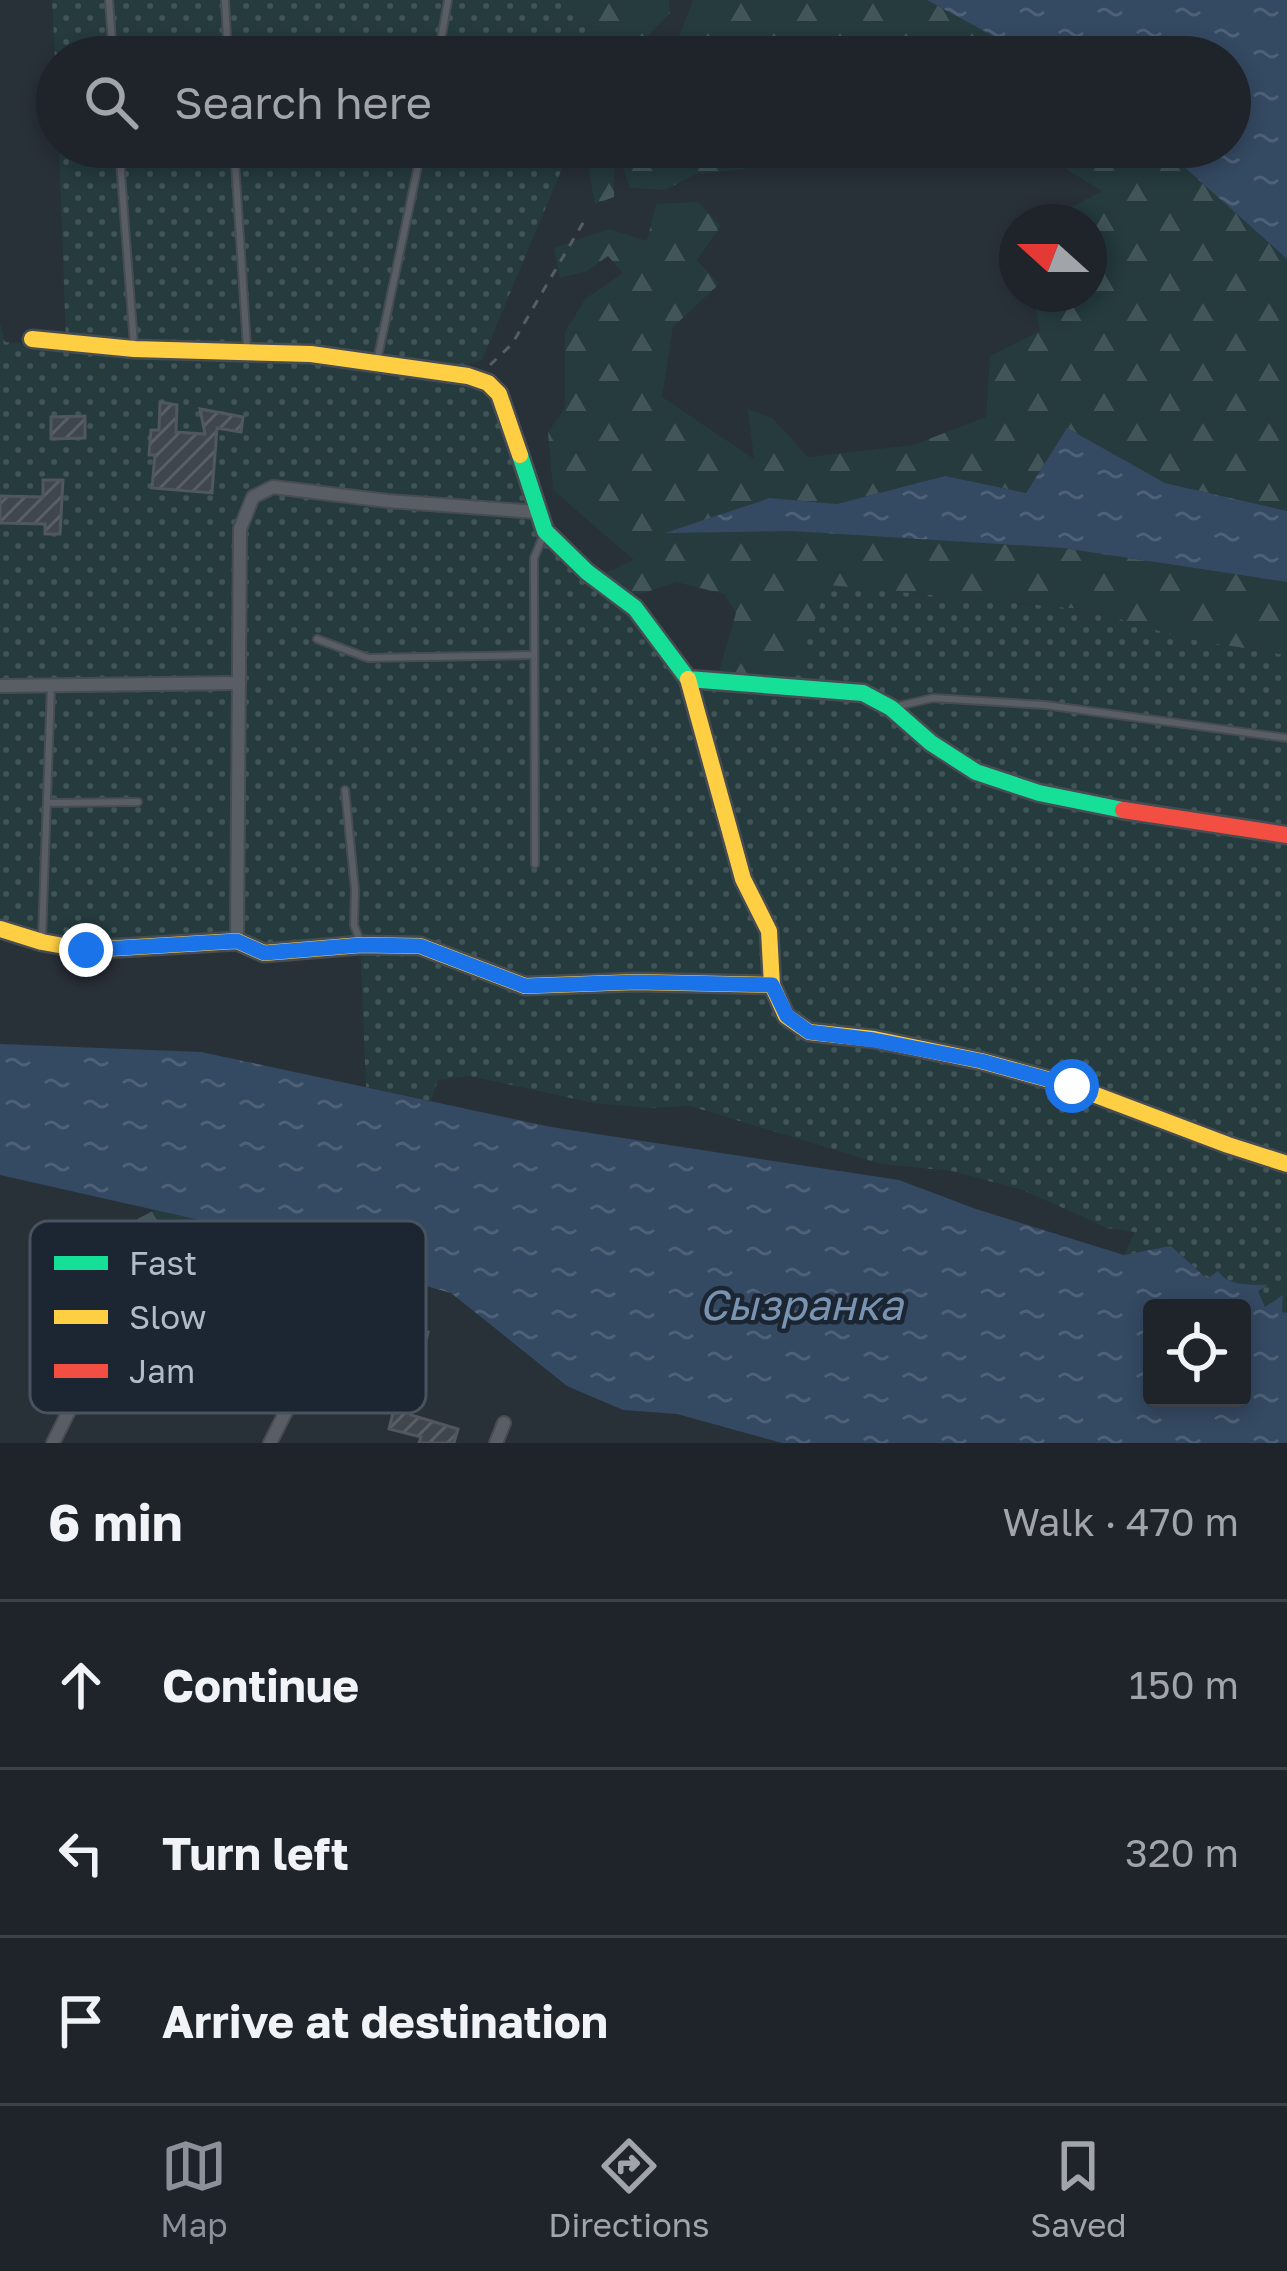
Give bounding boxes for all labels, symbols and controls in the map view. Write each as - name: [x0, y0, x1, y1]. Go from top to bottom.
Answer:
- search box: [36, 36, 1251, 168]
- icon: search: [78, 69, 144, 135]
- text: Search here: [174, 75, 432, 129]
- north arrow: [999, 204, 1107, 312]
- route end: [59, 923, 113, 977]
- route start: [1045, 1059, 1099, 1113]
- legend: [30, 1221, 426, 1413]
- text: Fast: [129, 1243, 197, 1282]
- water label: Сызранка: [699, 1279, 904, 1329]
- text: Slow: [129, 1297, 207, 1336]
- map controls: [1143, 1299, 1251, 1407]
- button: locate: [1143, 1299, 1251, 1407]
- text: Jam: [129, 1351, 195, 1390]
- text: 6 min: [48, 1491, 183, 1552]
- text: Walk · 470 m: [1002, 1498, 1239, 1545]
- icon: ahead: [48, 1652, 114, 1718]
- text: Continue: [162, 1658, 359, 1712]
- text: 150 m: [1129, 1661, 1239, 1708]
- icon: left: [48, 1820, 114, 1886]
- text: Turn left: [162, 1826, 349, 1880]
- text: 320 m: [1125, 1829, 1239, 1876]
- icon: arrive: [48, 1988, 114, 2054]
- text: Arrive at destination: [162, 1994, 608, 2048]
- tab: Map: [160, 2133, 228, 2244]
- tab: Directions: [548, 2133, 710, 2244]
- tab: Saved: [1030, 2133, 1127, 2244]

